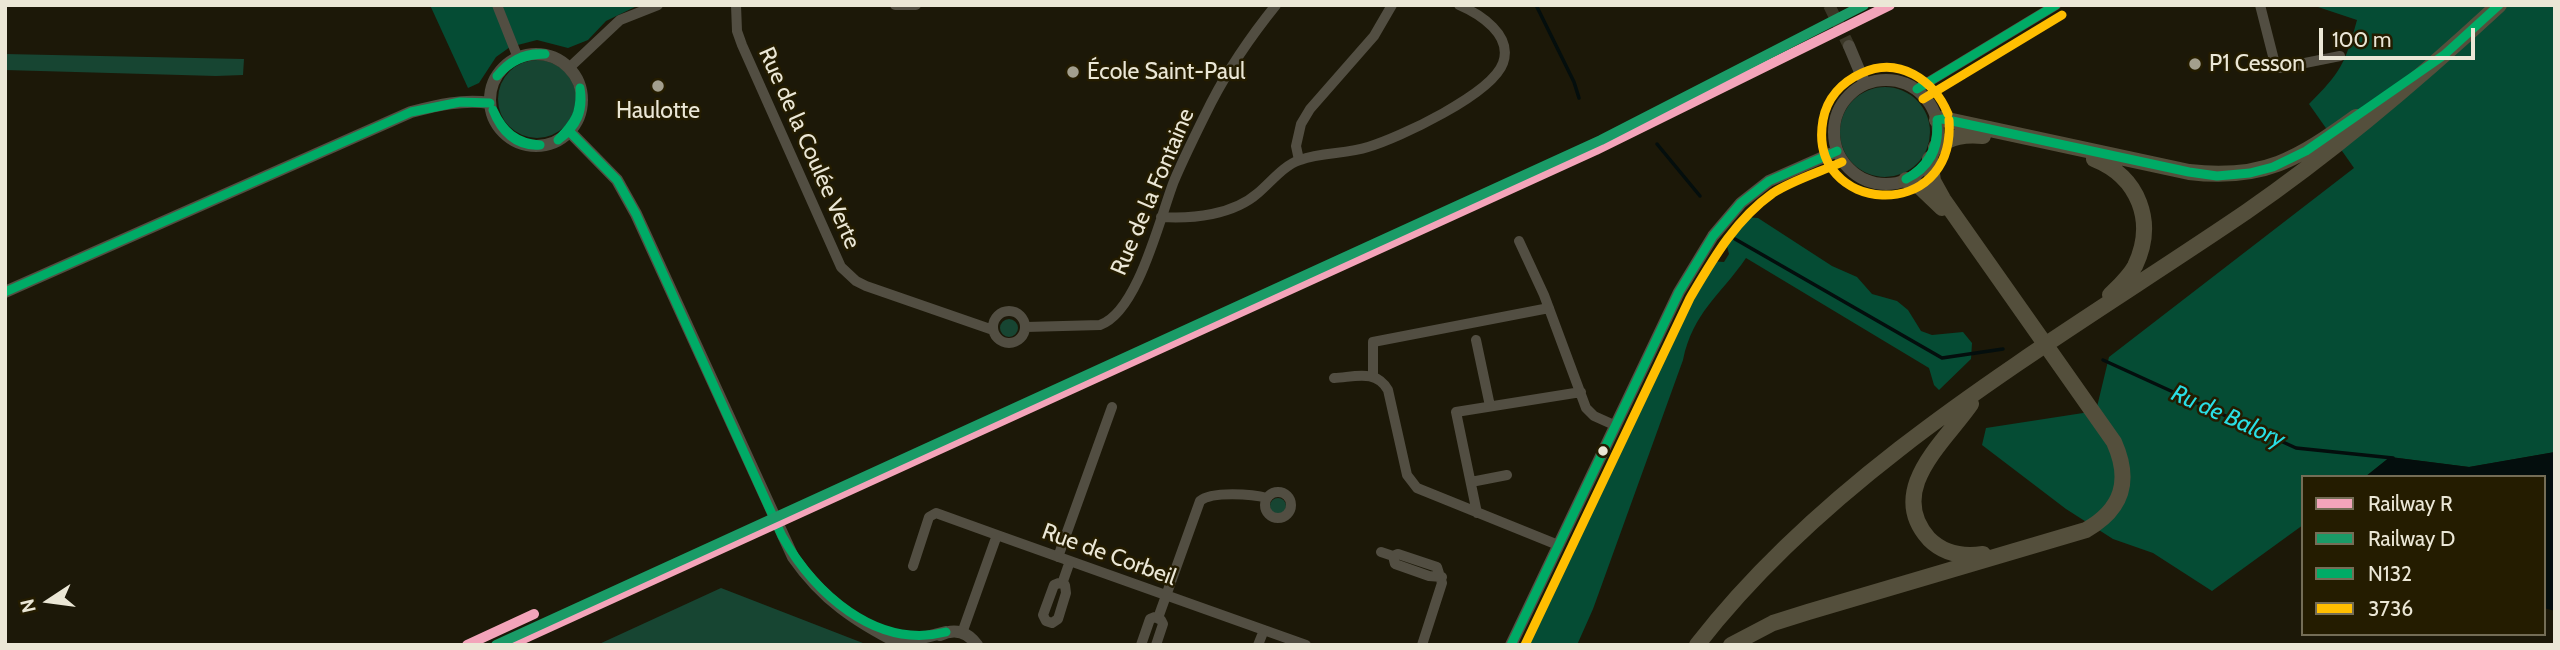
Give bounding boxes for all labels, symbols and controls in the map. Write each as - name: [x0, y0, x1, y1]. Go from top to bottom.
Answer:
- scale bar: [2322, 14, 2478, 58]
- text: 100 m: [2332, 27, 2391, 52]
- street label: Rue de la Coulée Verte: [752, 43, 866, 253]
- place label: P1 Cesson: [2209, 50, 2305, 78]
- marker: P1 Cesson: [2187, 56, 2203, 72]
- place label: École Saint-Paul: [1087, 58, 1245, 86]
- marker: École Saint-Paul: [1065, 64, 1081, 80]
- marker: Haulotte: [650, 78, 666, 94]
- place label: Haulotte: [616, 97, 700, 125]
- street label: Rue de la Fontaine: [1105, 104, 1201, 280]
- water label: Ru de Balory: [2167, 379, 2289, 455]
- unlabelled marker: [1596, 444, 1610, 458]
- legend: [2301, 475, 2546, 636]
- text: Railway R: [2368, 491, 2453, 516]
- street label: Rue de Corbeil: [1038, 518, 1180, 592]
- text: Railway D: [2368, 526, 2455, 551]
- text: N132: [2368, 561, 2412, 586]
- north arrow: [14, 566, 84, 636]
- text: 3736: [2368, 596, 2413, 621]
- text: N: [15, 597, 41, 615]

